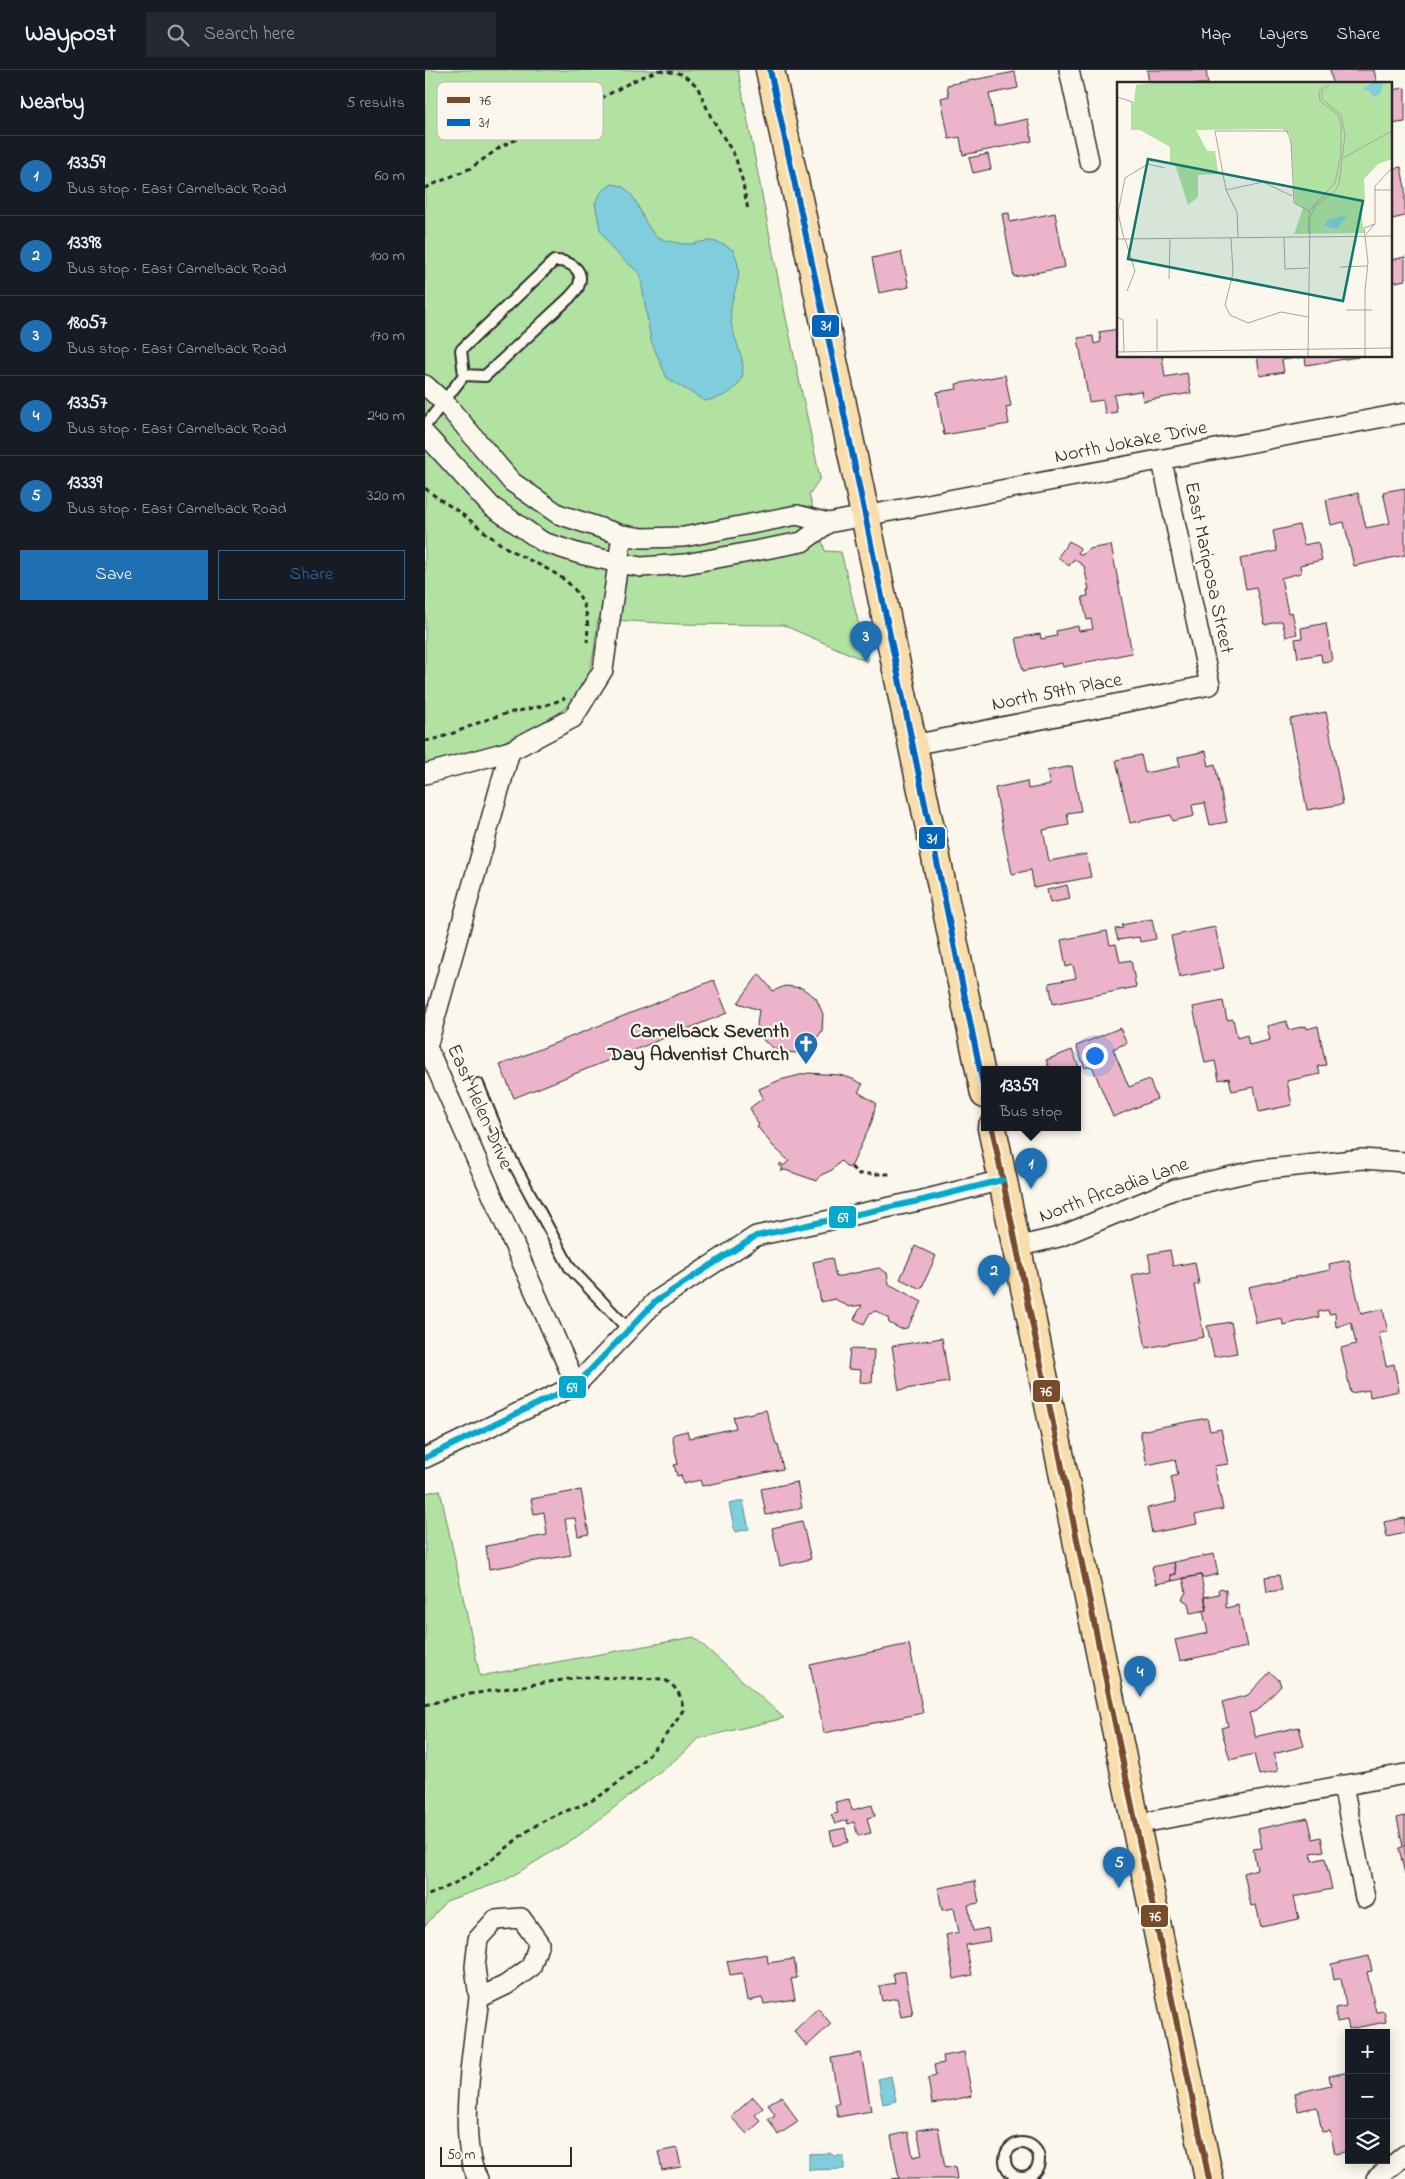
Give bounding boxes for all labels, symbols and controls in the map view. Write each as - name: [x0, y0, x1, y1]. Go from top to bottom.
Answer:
- search box: [146, 12, 496, 57]
- text: Waypost: [25, 17, 116, 52]
- icon: search: [164, 21, 192, 49]
- text: Search here: [204, 21, 295, 48]
- text: Map: [1201, 22, 1231, 48]
- text: Layers: [1259, 22, 1309, 48]
- text: Share: [1337, 22, 1380, 48]
- legend: [437, 82, 603, 140]
- inset map: [1117, 82, 1393, 358]
- text: Nearby: [20, 88, 84, 118]
- text: 5 results: [346, 91, 405, 115]
- text: 76: [479, 91, 491, 112]
- text: 31: [479, 113, 490, 134]
- text: 13359: [67, 150, 105, 177]
- text: 1: [33, 164, 39, 188]
- text: 60 m: [375, 164, 405, 188]
- text: Bus stop · East Camelback Road: [67, 177, 287, 201]
- text: 13398: [67, 230, 102, 257]
- text: 2: [32, 244, 40, 268]
- text: 100 m: [370, 244, 405, 268]
- text: Bus stop · East Camelback Road: [67, 257, 287, 281]
- text: 18057: [67, 310, 107, 337]
- line badge: 31: [811, 314, 840, 338]
- text: 31: [820, 316, 832, 337]
- text: 3: [33, 324, 39, 348]
- text: 170 m: [370, 324, 405, 348]
- text: Bus stop · East Camelback Road: [67, 337, 287, 361]
- text: 13357: [67, 390, 107, 417]
- text: 4: [33, 404, 39, 428]
- text: 240 m: [367, 404, 405, 428]
- street label: North Jokake Drive: [1052, 414, 1210, 472]
- text: Bus stop · East Camelback Road: [67, 417, 287, 441]
- text: 13339: [67, 470, 102, 497]
- street label: East Mariposa Street: [1176, 479, 1240, 657]
- text: 5: [31, 484, 41, 508]
- text: 320 m: [367, 484, 405, 508]
- text: Bus stop · East Camelback Road: [67, 497, 287, 521]
- button: Save: [20, 550, 208, 600]
- button: Share: [218, 550, 405, 600]
- pin: 3: [850, 621, 882, 662]
- street label: North 59th Place: [989, 666, 1125, 720]
- line badge: 31: [918, 826, 946, 850]
- text: 31: [926, 829, 938, 850]
- place label: Camelback Seventh Day Adventist Church: [607, 1018, 789, 1071]
- church icon: Camelback Seventh Day Adventist Church: [793, 1031, 819, 1065]
- street label: East Helen Drive: [438, 1040, 520, 1174]
- your location: [1082, 1043, 1108, 1069]
- popup: [981, 1066, 1081, 1131]
- text: 13359: [1000, 1073, 1038, 1100]
- text: Bus stop: [1000, 1100, 1062, 1124]
- pin: 1: [1015, 1148, 1047, 1189]
- street label: North Arcadia Lane: [1035, 1150, 1193, 1232]
- line badge: 69: [828, 1205, 857, 1229]
- text: 69: [837, 1208, 849, 1229]
- pin: 2: [978, 1255, 1010, 1296]
- line badge: 69: [558, 1375, 587, 1399]
- text: 69: [566, 1378, 578, 1399]
- line badge: 76: [1032, 1379, 1061, 1403]
- text: 76: [1040, 1382, 1053, 1403]
- pin: 4: [1124, 1656, 1156, 1697]
- pin: 5: [1103, 1847, 1135, 1888]
- line badge: 76: [1140, 1904, 1169, 1928]
- text: 76: [1149, 1907, 1162, 1928]
- map controls: [1345, 2029, 1390, 2164]
- button: +: [1345, 2029, 1390, 2074]
- button: −: [1345, 2074, 1390, 2119]
- button: layers: [1345, 2119, 1390, 2164]
- scale bar: [440, 2144, 573, 2167]
- text: 50 m: [447, 2145, 475, 2166]

